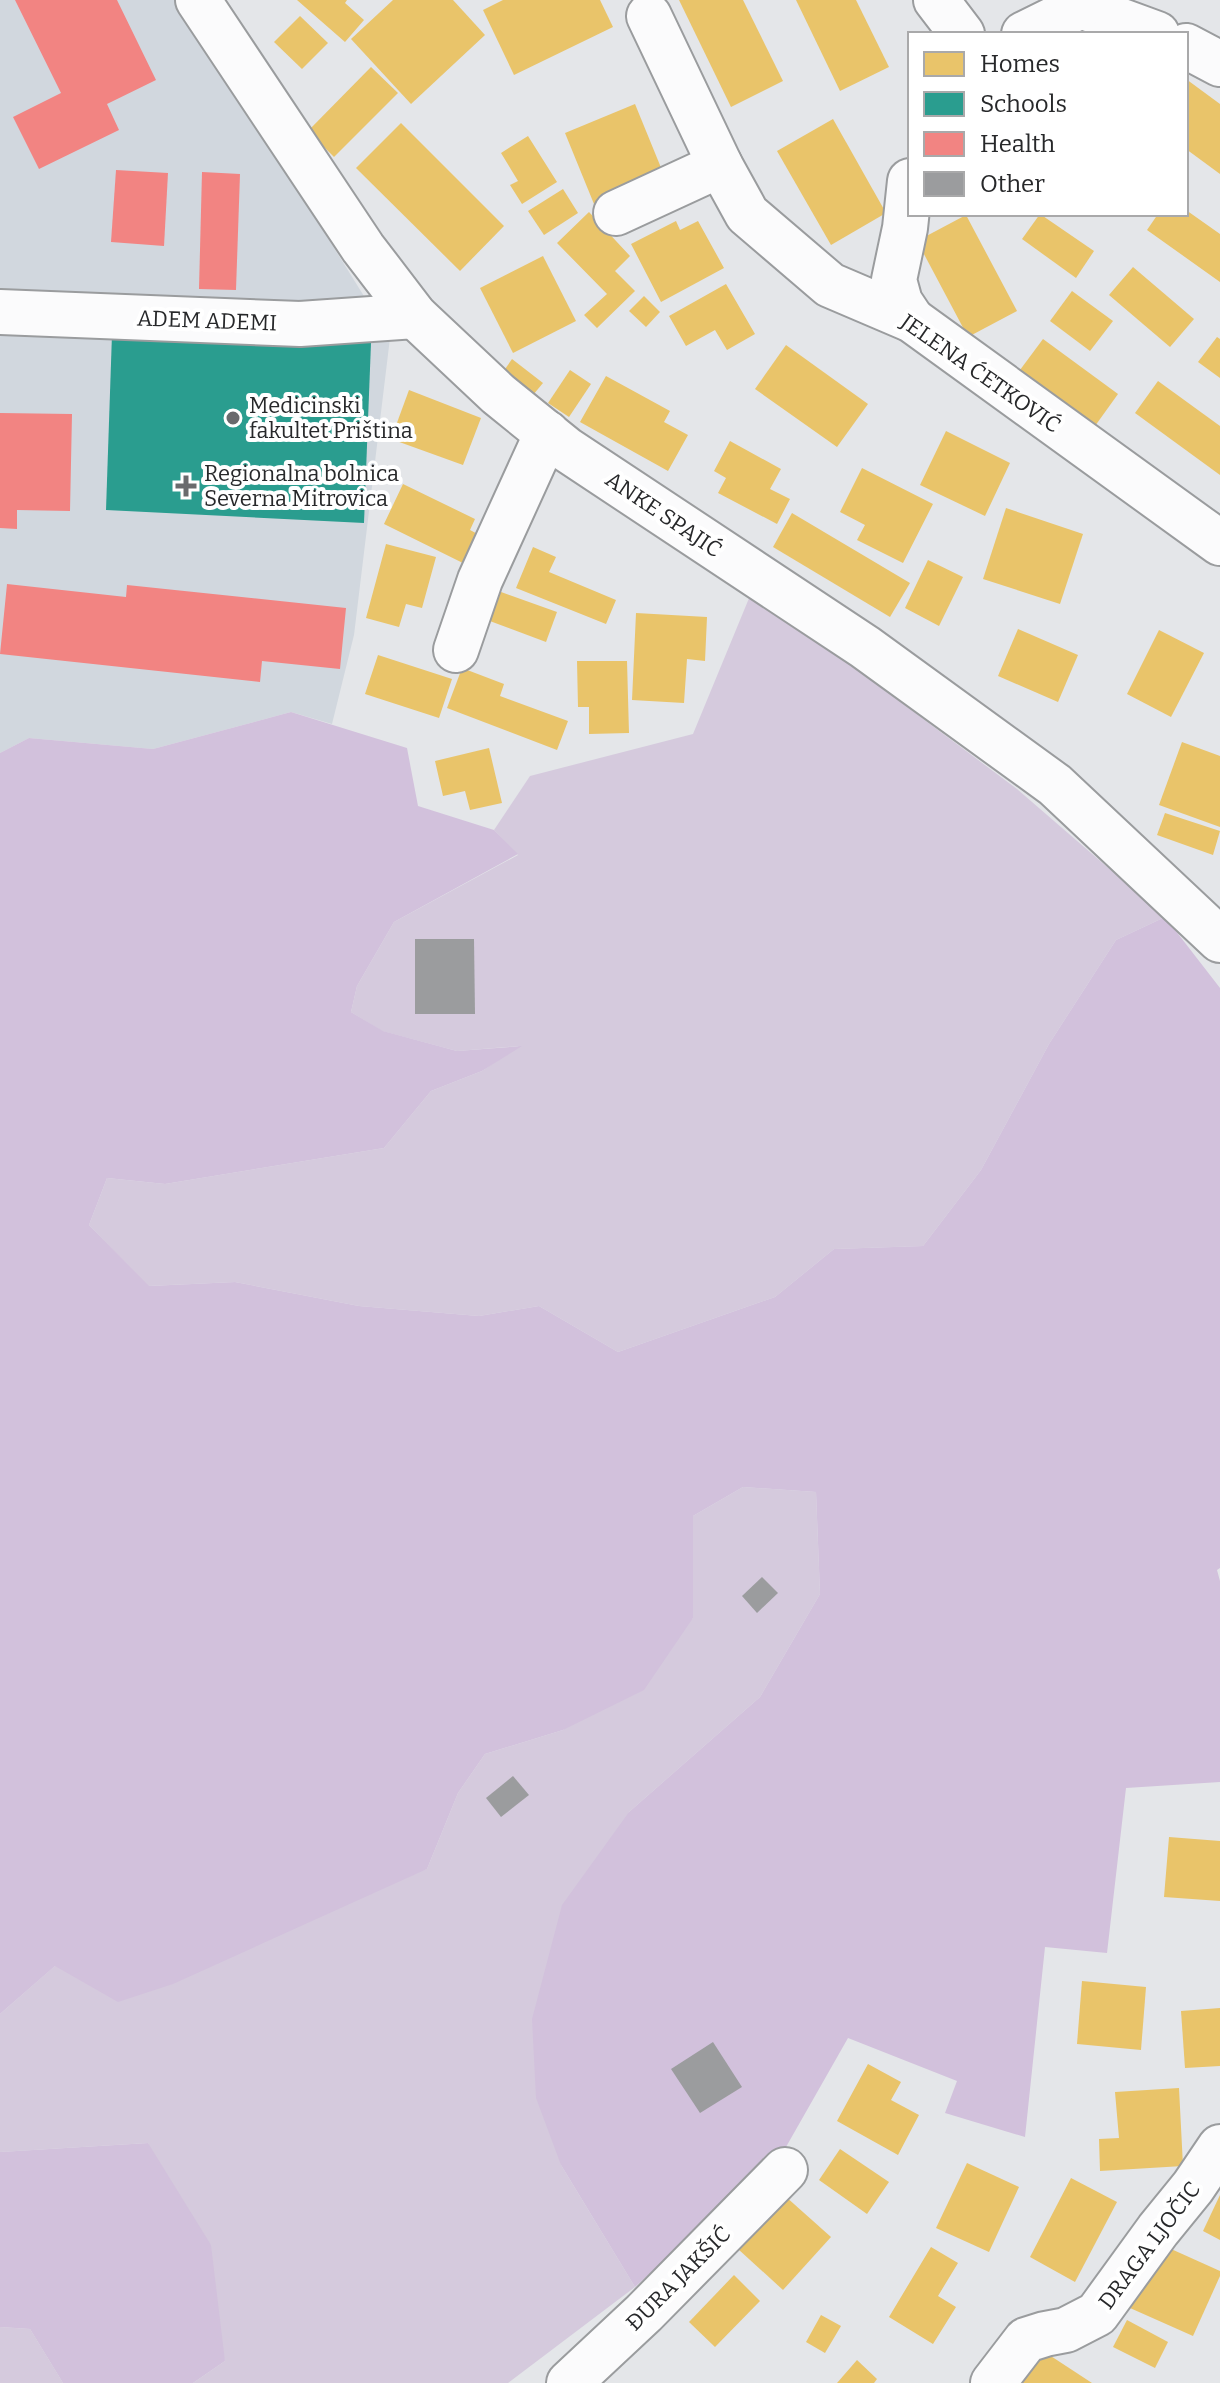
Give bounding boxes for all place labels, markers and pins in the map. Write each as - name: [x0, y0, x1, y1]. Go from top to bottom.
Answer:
- place label: Medicinski fakultet Priština: [249, 392, 413, 444]
- marker: Medicinski fakultet Priština: [224, 409, 242, 427]
- place label: Regionalna bolnica Severna Mitrovica: [204, 460, 399, 512]
- marker: Regionalna bolnica Severna Mitrovica: [175, 475, 197, 497]

